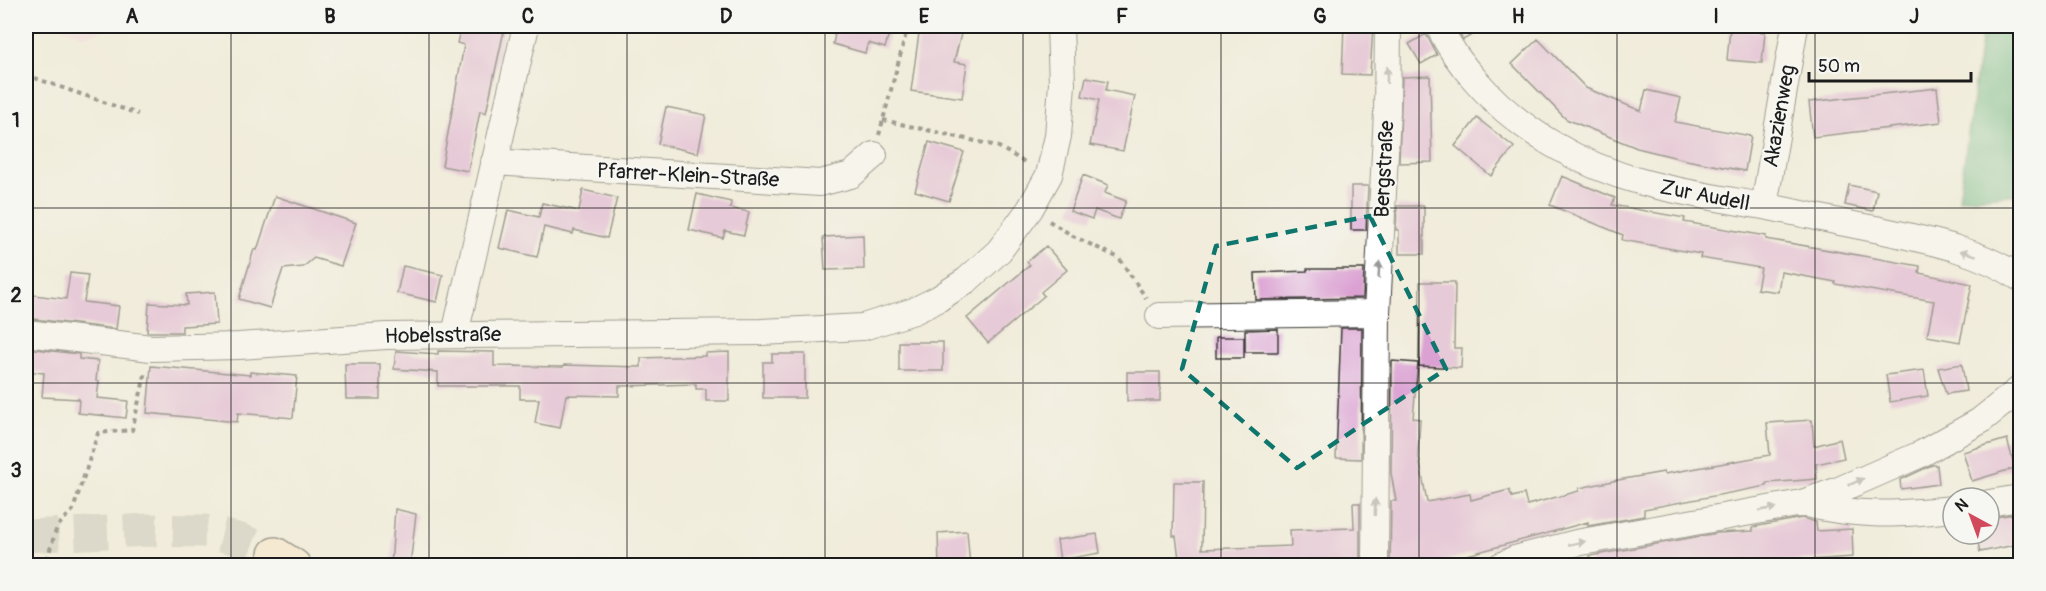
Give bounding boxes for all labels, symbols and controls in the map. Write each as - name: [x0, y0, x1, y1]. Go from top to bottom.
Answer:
- text: A: [126, 4, 139, 29]
- text: B: [324, 4, 336, 29]
- text: C: [522, 4, 534, 29]
- text: D: [720, 4, 733, 29]
- text: E: [919, 4, 930, 29]
- text: F: [1116, 4, 1128, 29]
- text: G: [1313, 4, 1327, 29]
- text: H: [1512, 4, 1525, 29]
- text: I: [1713, 4, 1719, 29]
- text: J: [1909, 4, 1919, 29]
- scale bar: [1809, 45, 1971, 83]
- text: 50 m: [1818, 55, 1860, 78]
- street label: Akazienweg: [1757, 63, 1802, 170]
- one-way arrow: [1383, 66, 1392, 85]
- text: 1: [12, 108, 20, 133]
- street label: Bergstraße: [1368, 119, 1401, 218]
- street label: Pfarrer-Klein-Straße: [596, 157, 780, 194]
- street label: Zur Audell: [1658, 174, 1752, 217]
- one-way arrow: [1959, 247, 1977, 257]
- one-way arrow: [1375, 261, 1384, 280]
- text: 2: [10, 283, 22, 308]
- street label: Hobelsstraße: [385, 321, 502, 350]
- text: 3: [10, 458, 22, 483]
- one-way arrow: [1848, 477, 1866, 487]
- north arrow: [1941, 486, 2001, 546]
- text: N: [1951, 494, 1973, 517]
- one-way arrow: [1370, 498, 1380, 517]
- one-way arrow: [1759, 504, 1778, 513]
- one-way arrow: [1567, 538, 1586, 548]

